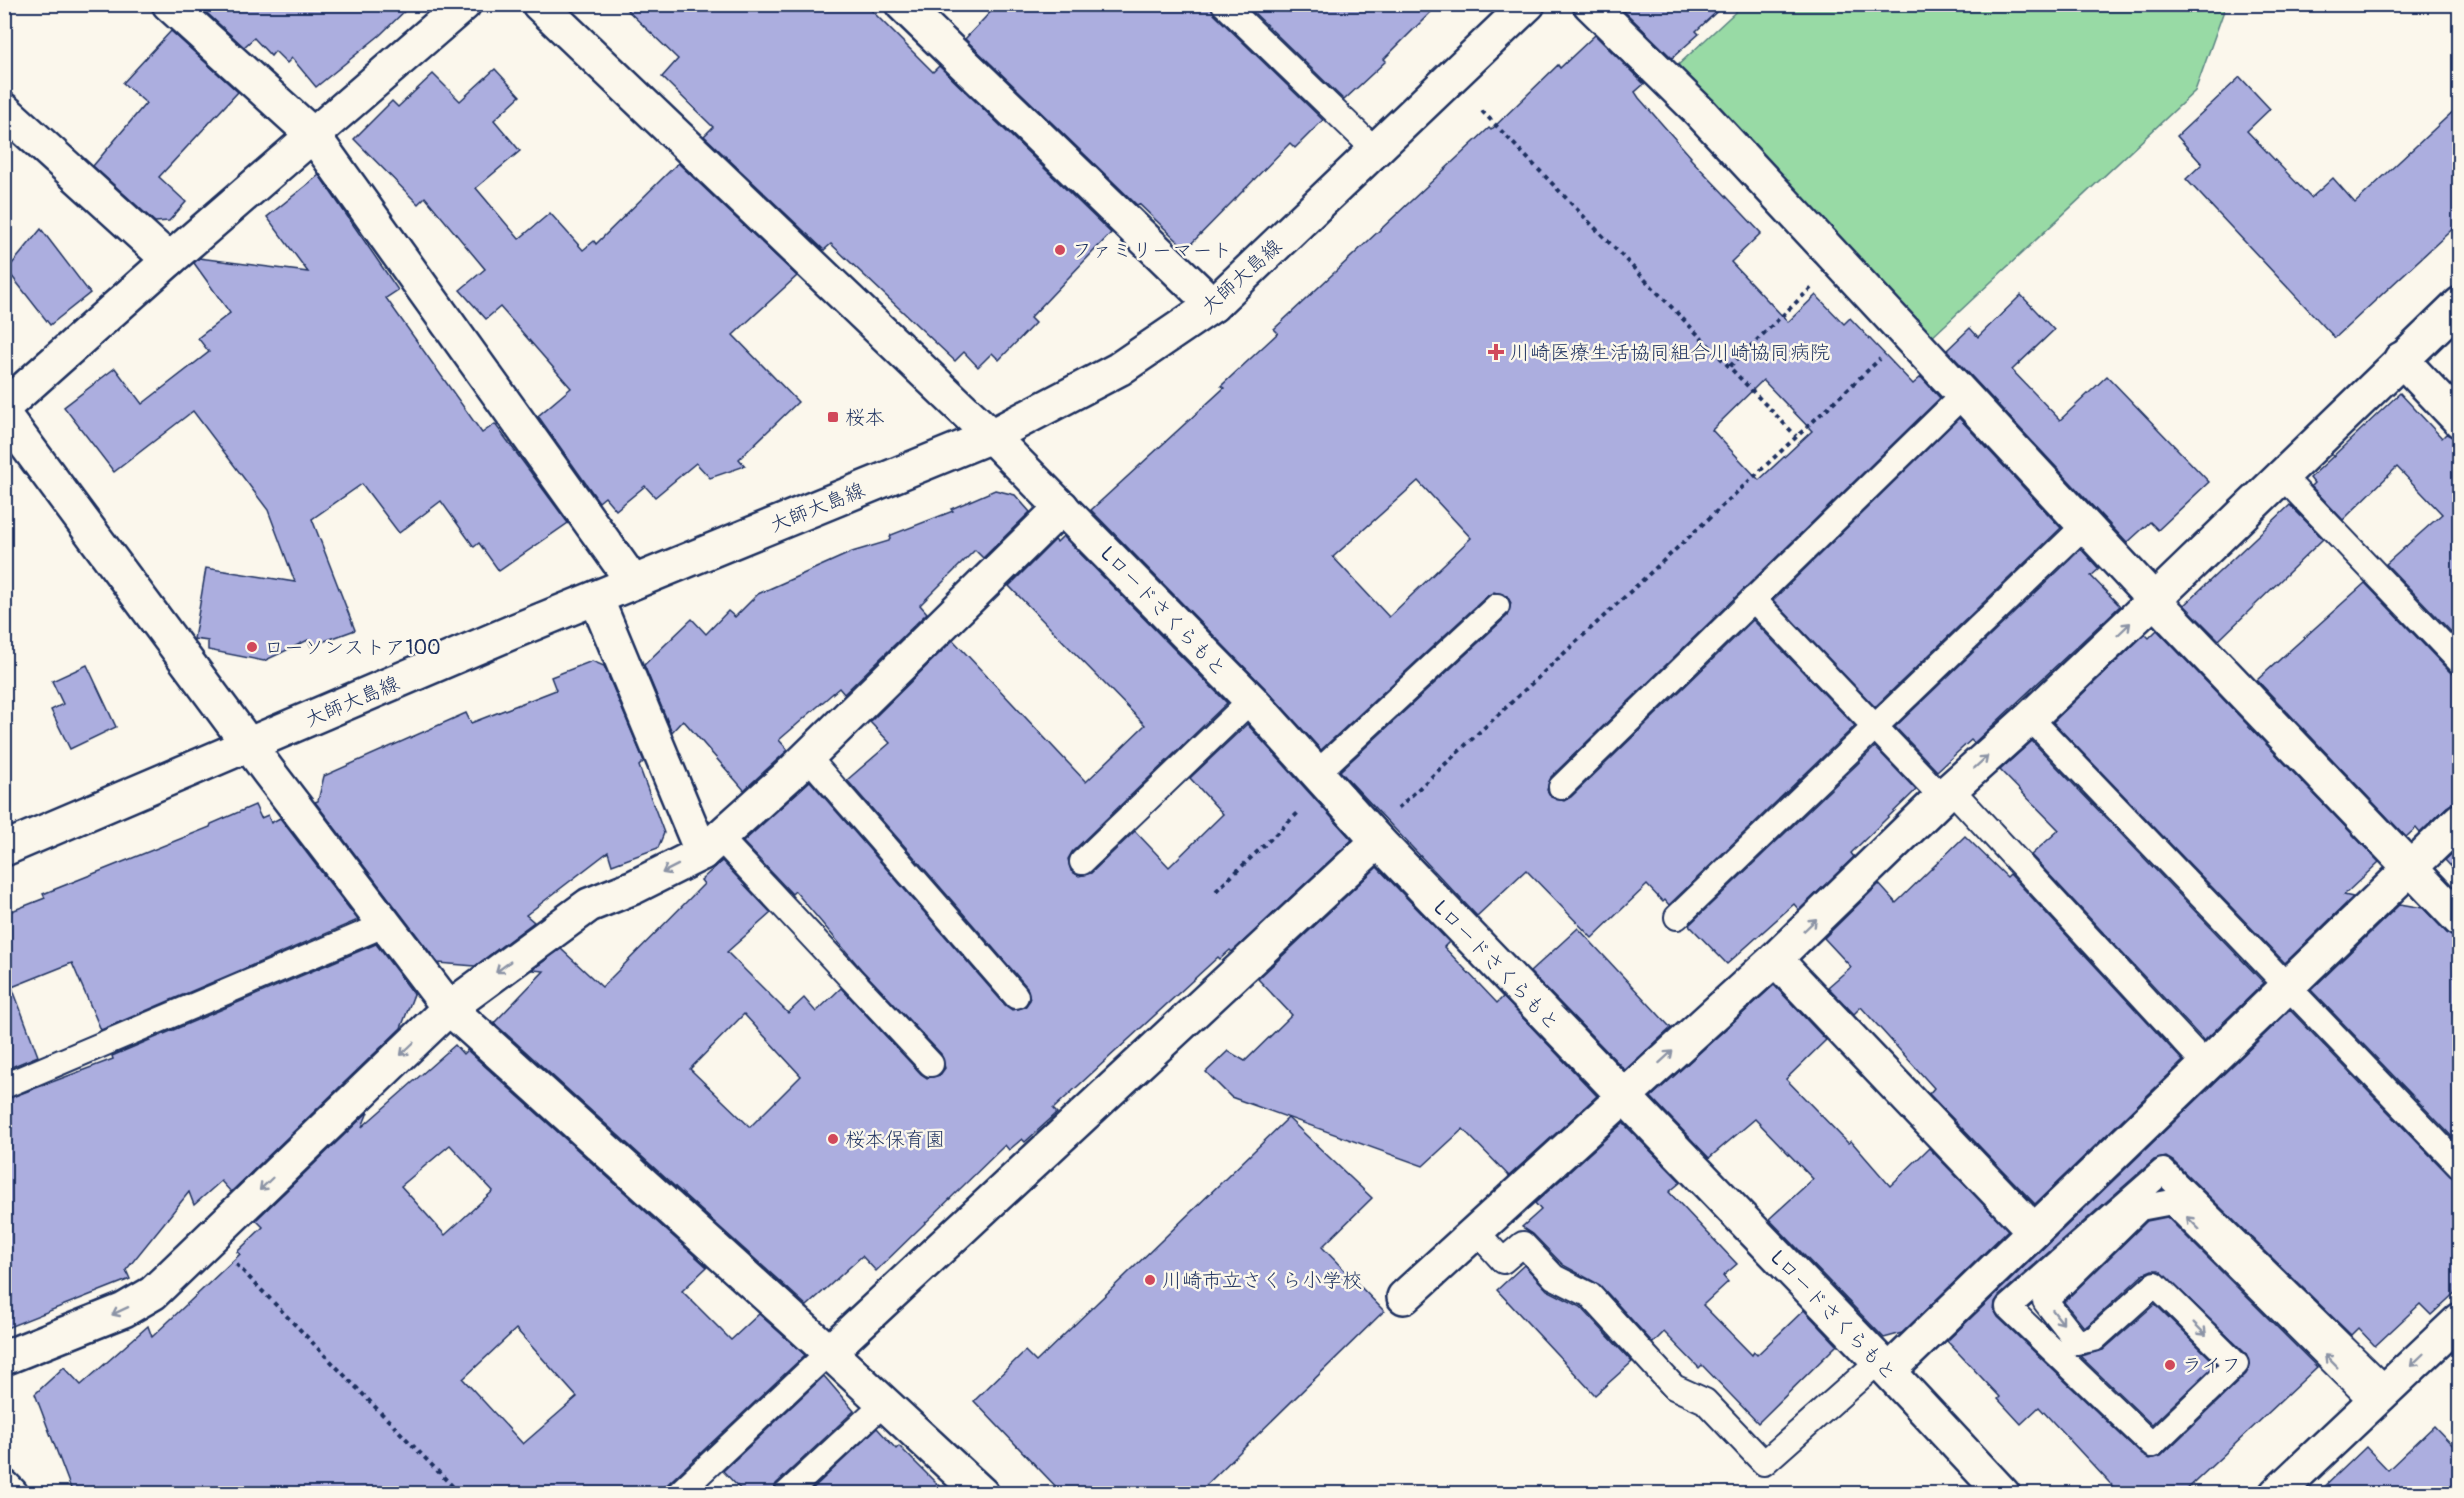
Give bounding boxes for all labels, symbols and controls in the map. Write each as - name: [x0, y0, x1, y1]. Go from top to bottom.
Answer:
- street label: 大師大島線: [1196, 234, 1287, 319]
- place label: ファミリーマート: [1072, 238, 1232, 263]
- marker: ファミリーマート: [1053, 243, 1067, 257]
- place label: 川崎医療生活協同組合川崎協同病院: [1510, 340, 1830, 365]
- marker: 川崎医療生活協同組合川崎協同病院: [1487, 343, 1505, 361]
- place label: 桜本: [845, 405, 885, 430]
- marker: 桜本: [826, 410, 840, 424]
- street label: 大師大島線: [766, 477, 868, 538]
- street label: Lロードさくらもと: [1095, 541, 1232, 682]
- one-way arrow: [2116, 621, 2131, 636]
- place label: ローソンストア100: [264, 635, 441, 660]
- marker: ローソンストア100: [245, 640, 259, 654]
- street label: 大師大島線: [301, 670, 403, 733]
- one-way arrow: [1974, 755, 1989, 769]
- one-way arrow: [662, 863, 680, 875]
- street label: Lロードさくらもと: [1428, 895, 1565, 1036]
- one-way arrow: [1802, 918, 1817, 933]
- one-way arrow: [496, 960, 512, 973]
- one-way arrow: [399, 1042, 414, 1056]
- one-way arrow: [1659, 1050, 1674, 1064]
- place label: 桜本保育園: [845, 1127, 945, 1152]
- marker: 桜本保育園: [826, 1132, 840, 1146]
- one-way arrow: [259, 1177, 274, 1191]
- one-way arrow: [2186, 1216, 2201, 1230]
- street label: Lロードさくらもと: [1765, 1245, 1902, 1386]
- place label: 川崎市立さくら小学校: [1162, 1268, 1362, 1293]
- marker: 川崎市立さくら小学校: [1143, 1273, 1157, 1287]
- one-way arrow: [111, 1306, 129, 1317]
- one-way arrow: [2052, 1309, 2064, 1325]
- one-way arrow: [2193, 1321, 2208, 1336]
- place label: ライフ: [2182, 1353, 2241, 1378]
- one-way arrow: [2324, 1353, 2339, 1368]
- one-way arrow: [2410, 1353, 2425, 1367]
- marker: ライフ: [2163, 1358, 2177, 1372]

